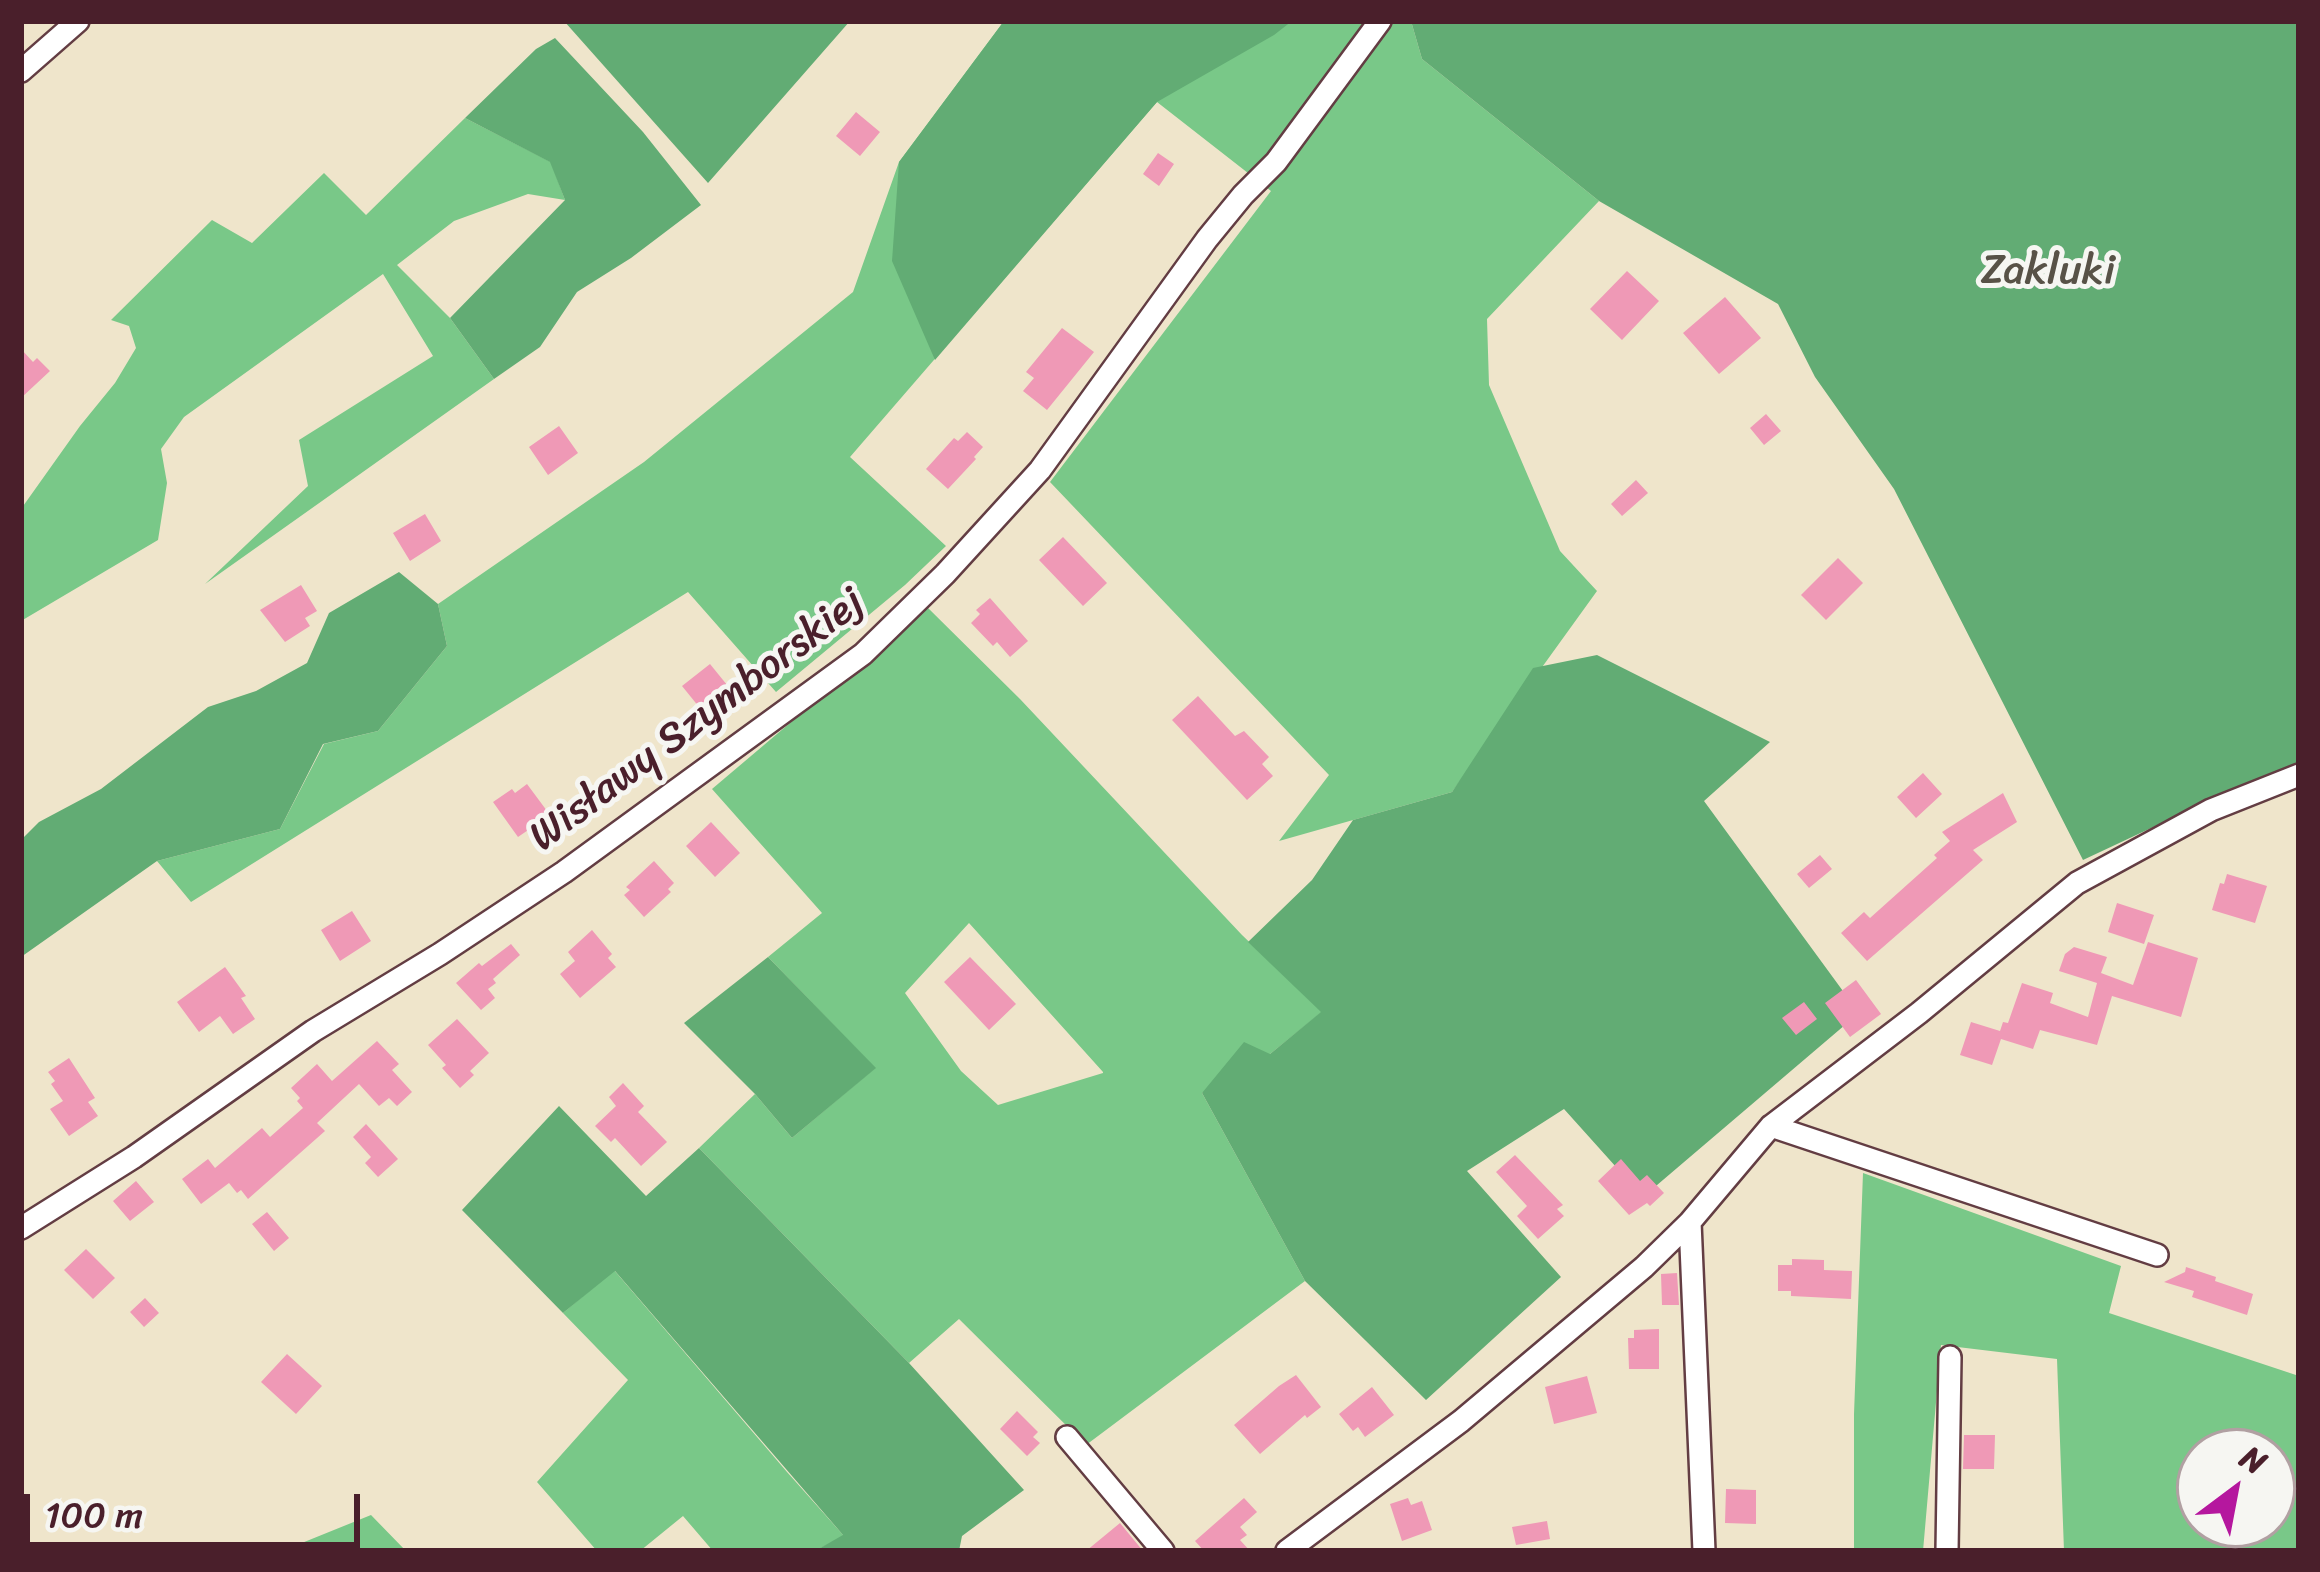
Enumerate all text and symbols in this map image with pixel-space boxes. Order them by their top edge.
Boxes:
park label: Zakluki [1981,247,2115,297]
street label: Wisławy Szymborskiej [520,579,876,863]
north arrow [2176,1428,2296,1548]
text: N [2228,1429,2279,1491]
scale bar [30,1470,366,1544]
text: 100 m [45,1483,143,1547]

